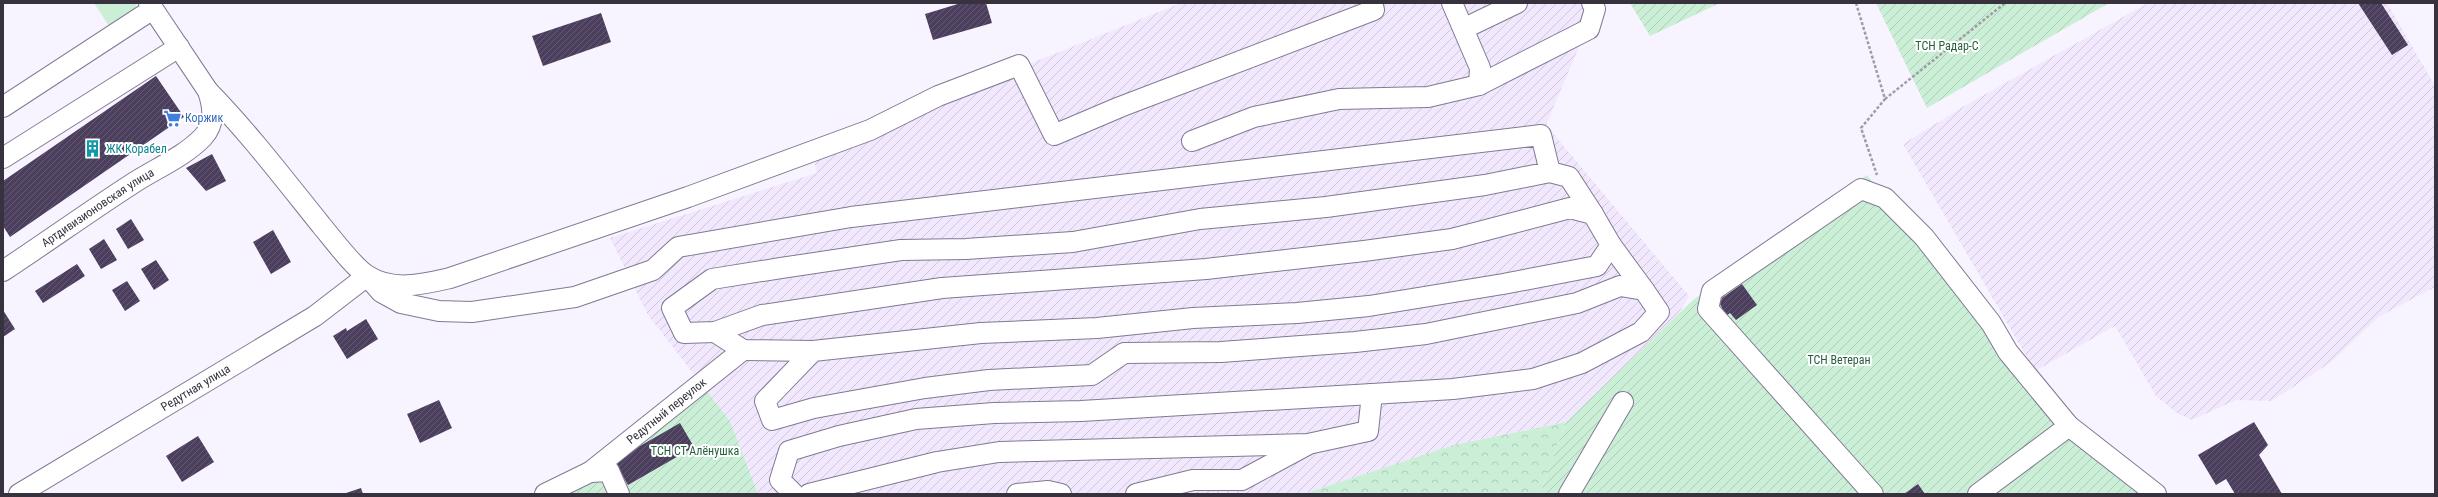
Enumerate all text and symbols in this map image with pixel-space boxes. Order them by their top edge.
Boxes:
park label: ТСН Радар-С [1915,39,1979,53]
supermarket icon: Коржик [162,108,182,128]
place label: Коржик [185,111,223,125]
building icon: ЖК Корабел [83,139,103,159]
place label: ЖК Корабел [106,142,167,156]
street label: Артдивизионовская улица [39,165,157,250]
park label: ТСН Ветеран [1807,353,1871,367]
street label: Редутная улица [158,362,233,414]
street label: Редутный переулок [624,375,709,447]
park label: ТСН СТ Алёнушка [651,444,739,458]

